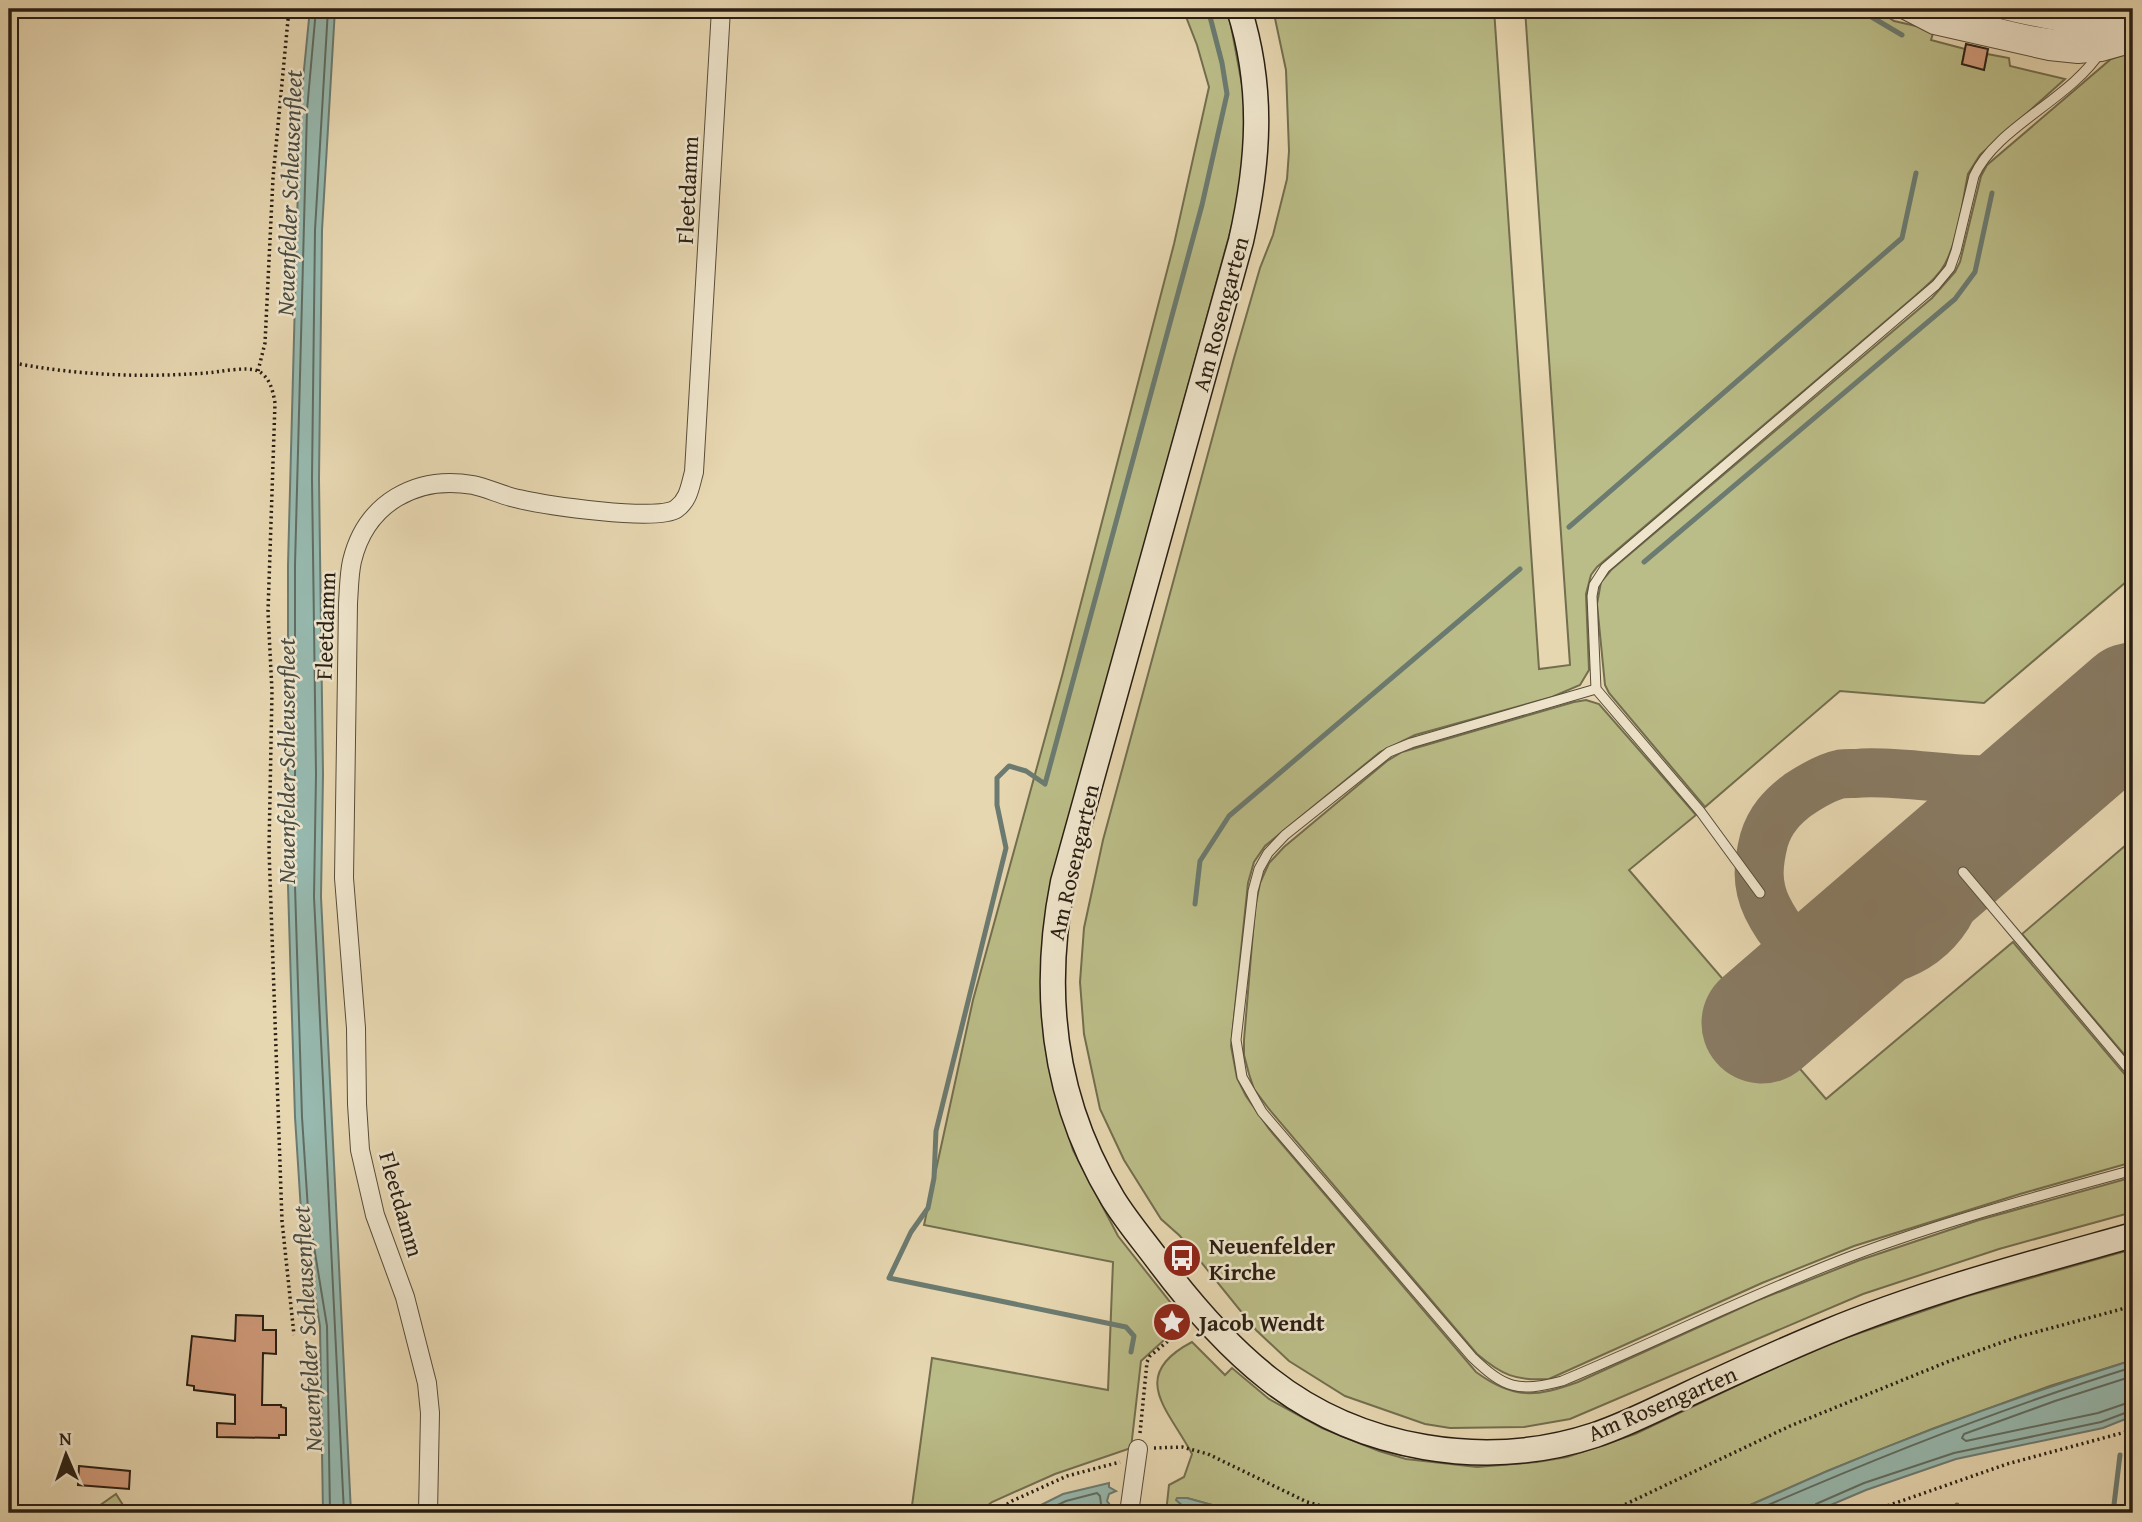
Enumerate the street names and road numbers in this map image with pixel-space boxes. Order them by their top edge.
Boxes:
street label: Fleetdamm [668,135,706,245]
street label: Am Rosengarten [1183,233,1257,395]
street label: Fleetdamm [307,571,343,681]
street label: Am Rosengarten [1039,781,1107,943]
street label: Fleetdamm [371,1147,433,1261]
street label: Am Rosengarten [1582,1357,1742,1449]

